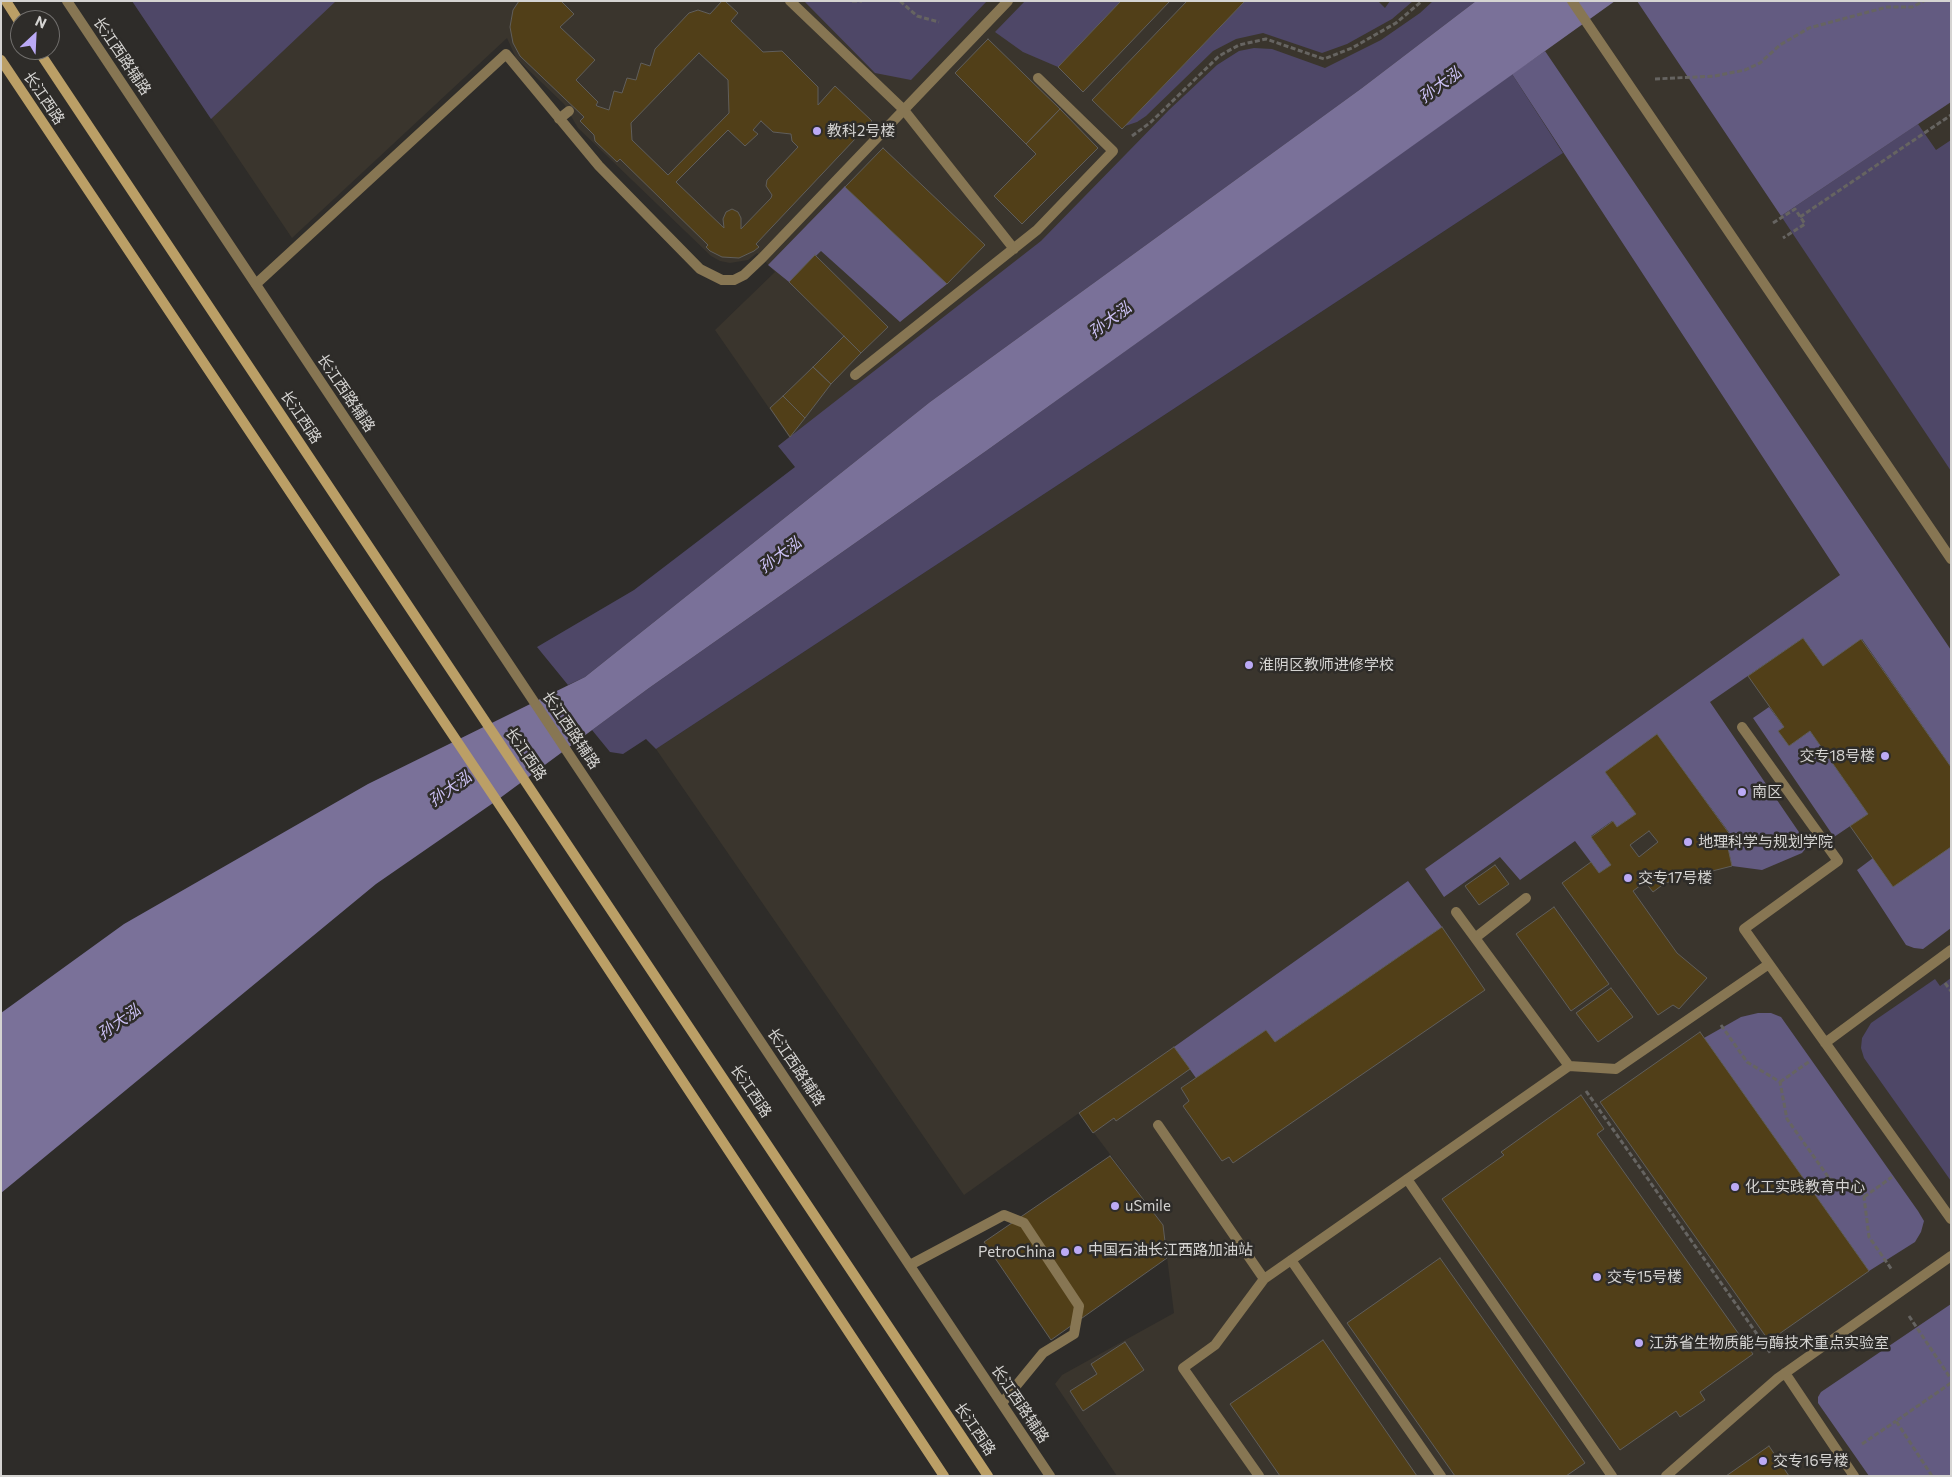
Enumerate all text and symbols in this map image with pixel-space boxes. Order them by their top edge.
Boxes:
north arrow [10,10,60,60]
text: N [33,12,49,32]
street label: 长江西路辅路 [89,14,155,98]
water label: 孙大泓 [1415,63,1465,107]
street label: 长江西路 [20,68,68,128]
place label: 教科2号楼 [827,122,895,140]
marker: 教科2号楼 [811,125,823,137]
water label: 孙大泓 [1085,298,1135,342]
street label: 长江西路辅路 [313,351,379,435]
street label: 长江西路 [277,387,325,447]
water label: 孙大泓 [755,533,805,577]
place label: 淮阴区教师进修学校 [1259,656,1394,674]
marker: 淮阴区教师进修学校 [1243,659,1255,671]
street label: 长江西路辅路 [538,688,604,772]
street label: 长江西路 [502,724,550,784]
place label: 交专18号楼 [1799,747,1875,765]
marker: 交专18号楼 [1879,750,1891,762]
water label: 孙大泓 [425,767,475,811]
place label: 南区 [1752,783,1782,801]
marker: 南区 [1736,786,1748,798]
place label: 地理科学与规划学院 [1698,833,1833,851]
marker: 地理科学与规划学院 [1682,836,1694,848]
place label: 交专17号楼 [1638,869,1712,887]
marker: 交专17号楼 [1622,872,1634,884]
water label: 孙大泓 [94,1000,144,1044]
street label: 长江西路辅路 [763,1025,829,1109]
street label: 长江西路 [727,1061,775,1121]
place label: 化工实践教育中心 [1745,1178,1865,1196]
marker: 化工实践教育中心 [1729,1181,1741,1193]
place label: uSmile [1125,1197,1171,1215]
marker: uSmile [1109,1200,1121,1212]
place label: 中国石油长江西路加油站 [1088,1241,1253,1259]
place label: PetroChina [978,1243,1055,1261]
marker: 中国石油长江西路加油站 [1072,1244,1084,1256]
marker: PetroChina [1059,1246,1071,1258]
place label: 交专15号楼 [1607,1268,1682,1286]
marker: 交专15号楼 [1591,1271,1603,1283]
place label: 江苏省生物质能与酶技术重点实验室 [1649,1334,1889,1352]
marker: 江苏省生物质能与酶技术重点实验室 [1633,1337,1645,1349]
street label: 长江西路辅路 [987,1362,1053,1446]
street label: 长江西路 [951,1399,999,1459]
place label: 交专16号楼 [1773,1452,1849,1470]
marker: 交专16号楼 [1757,1455,1769,1467]

